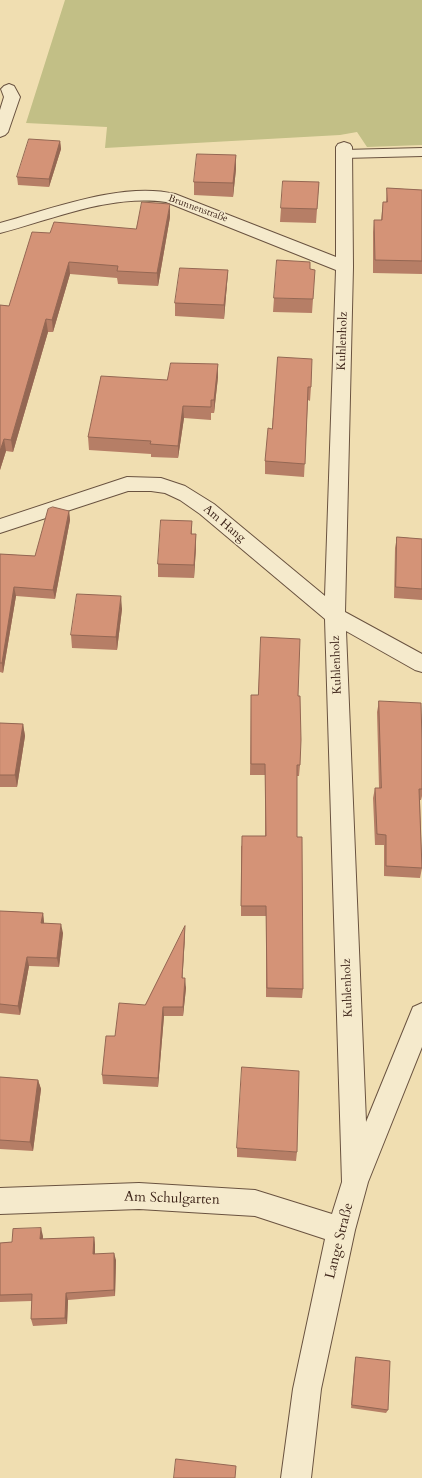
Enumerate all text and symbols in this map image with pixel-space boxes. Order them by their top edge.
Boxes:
street label: Brunnenstraße [167,193,229,225]
street label: Kuhlenholz [335,311,351,371]
street label: Am Hang [200,502,248,546]
street label: Kuhlenholz [329,635,345,695]
street label: Kuhlenholz [340,958,356,1018]
street label: Am Schulgarten [124,1189,220,1209]
street label: Lange Straße [322,1201,358,1281]

